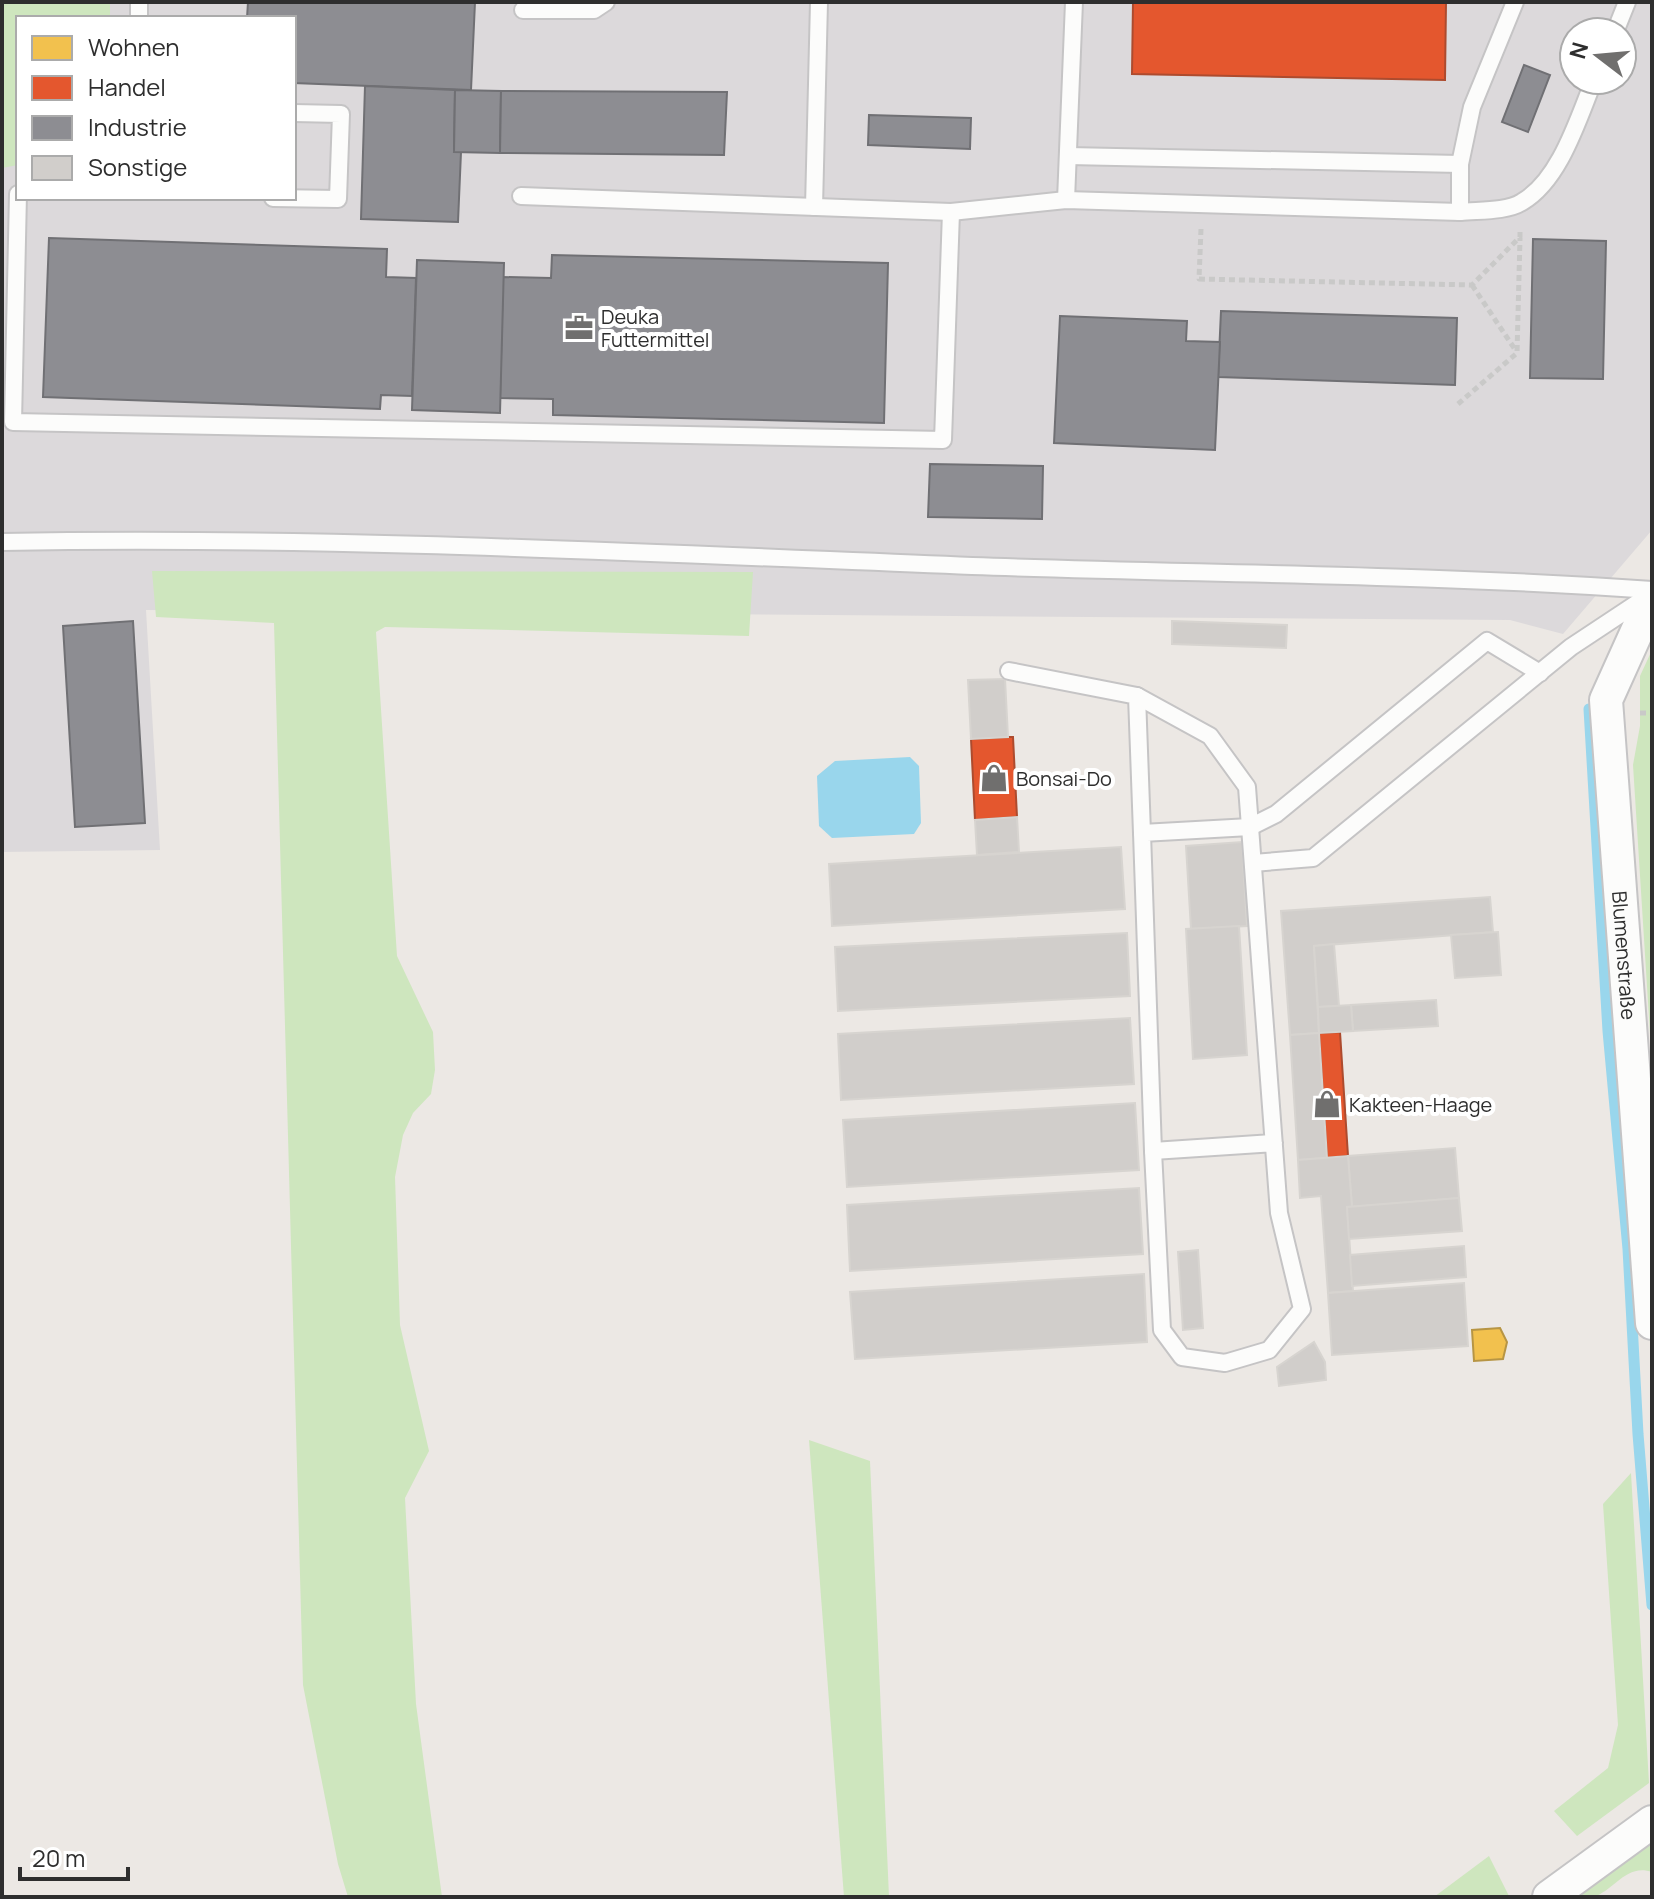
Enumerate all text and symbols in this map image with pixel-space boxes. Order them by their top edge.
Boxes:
legend [16,16,296,200]
north arrow [1558,16,1638,96]
text: Wohnen [88,30,180,63]
text: N [1562,39,1595,62]
text: Handel [88,70,166,103]
text: Industrie [88,110,187,143]
text: Sonstige [88,150,187,183]
place label: Deuka Futtermittel [601,303,710,353]
office icon: Deuka Futtermittel [564,313,594,343]
shop icon: Bonsai-Do [979,763,1009,793]
place label: Bonsai-Do [1016,765,1112,792]
street label: Blumenstraße [1607,890,1643,1021]
shop icon: Kakteen-Haage [1312,1089,1342,1119]
place label: Kakteen-Haage [1349,1091,1492,1118]
scale bar [20,1831,128,1881]
text: 20 m [32,1841,85,1874]

